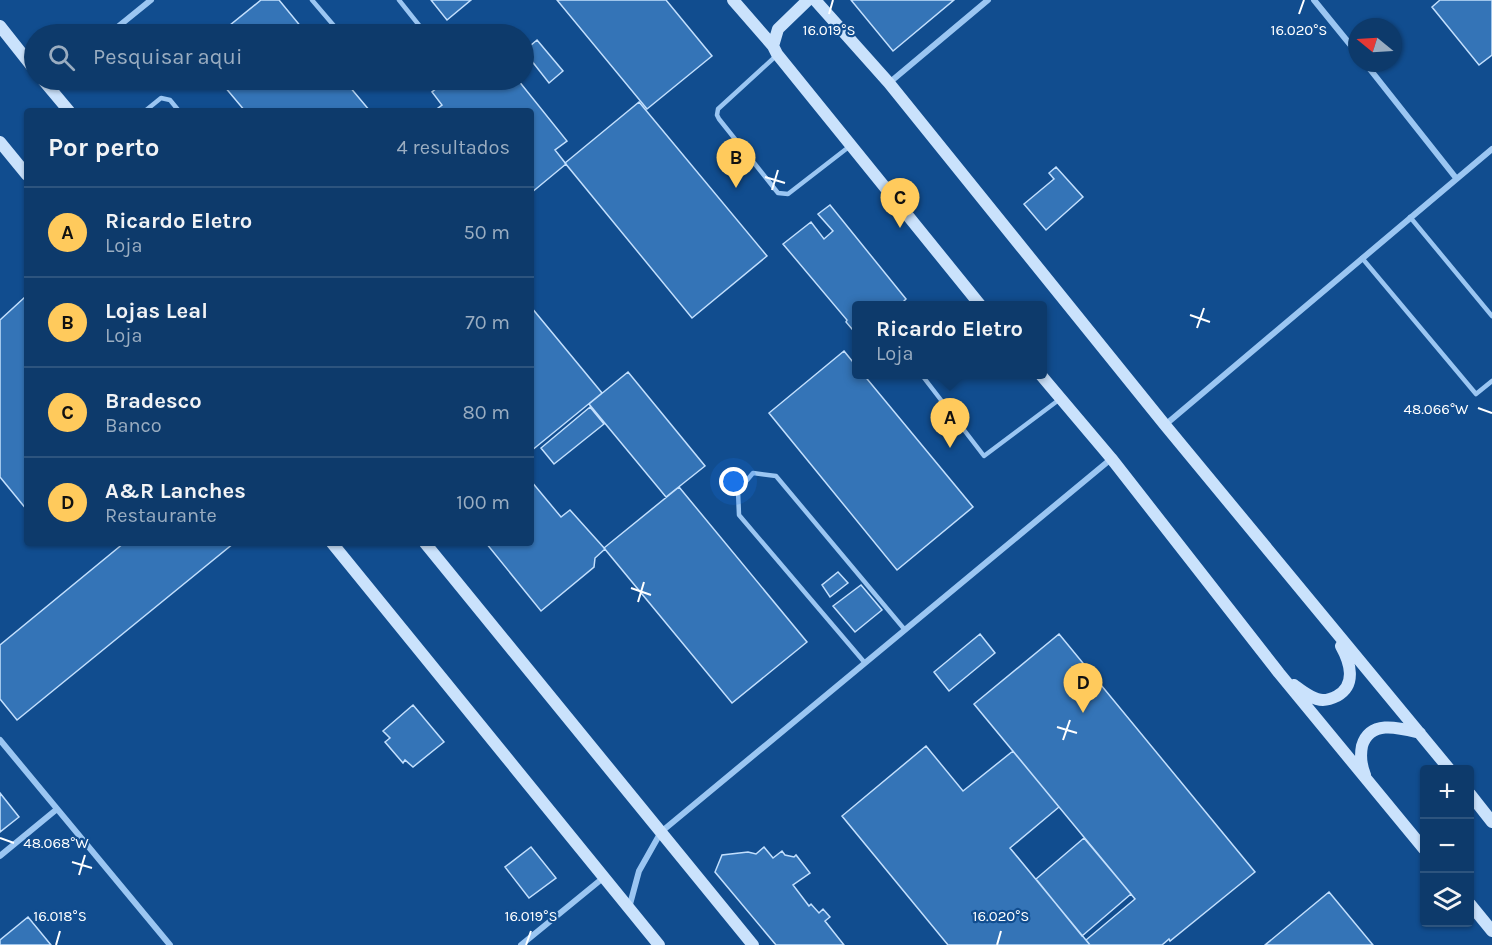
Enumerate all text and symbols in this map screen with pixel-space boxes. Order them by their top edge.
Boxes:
north arrow [1348,18,1402,72]
text: 16.019°S [803,21,855,39]
text: 16.020°S [1271,21,1327,39]
search box [24,24,534,90]
icon: search [45,41,78,74]
text: Pesquisar aqui [93,44,242,70]
text: Por perto [48,132,159,163]
text: 4 resultados [397,136,510,159]
pin: B [716,138,756,188]
pin: C [880,178,920,228]
text: Ricardo Eletro [105,208,252,234]
text: A [61,221,74,244]
text: 50 m [463,221,510,244]
text: Loja [105,234,143,257]
text: Lojas Leal [105,298,208,324]
popup [852,301,1047,379]
text: B [61,311,74,334]
text: 70 m [465,311,510,334]
text: Ricardo Eletro [876,316,1023,342]
text: Loja [105,324,143,347]
text: Loja [876,342,914,365]
text: Bradesco [105,388,202,414]
pin: A [930,398,970,448]
text: 48.066°W [1404,400,1469,418]
text: C [61,401,74,424]
text: 80 m [462,401,510,424]
text: Banco [105,414,162,437]
your location [719,467,748,496]
text: A&R Lanches [105,478,246,504]
text: D [61,491,74,514]
text: 100 m [456,491,510,514]
text: Restaurante [105,504,217,527]
pin: D [1064,664,1102,713]
map controls [1420,765,1474,927]
button: + [1420,765,1474,819]
button: − [1420,819,1474,873]
text: 48.068°W [23,834,89,852]
button: layers [1420,873,1474,927]
text: 16.018°S [33,907,87,925]
text: 16.019°S [505,907,557,925]
text: 16.020°S [973,907,1029,925]

